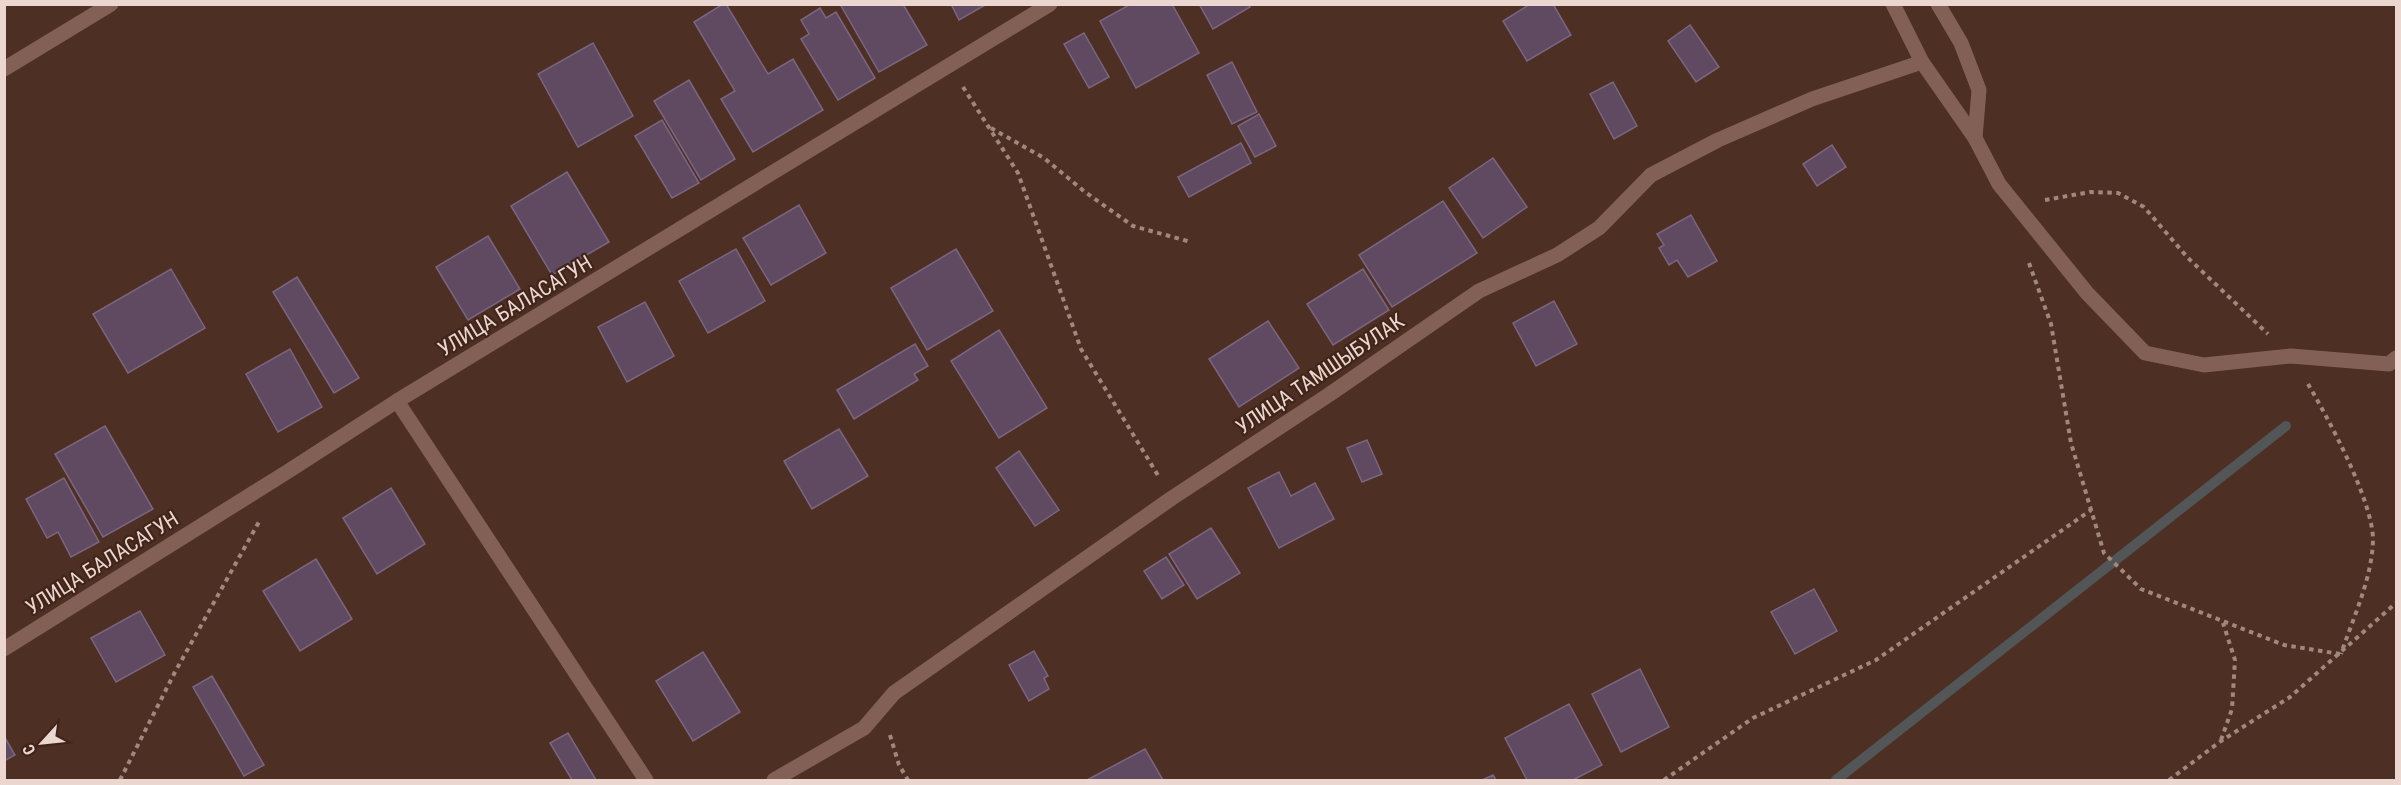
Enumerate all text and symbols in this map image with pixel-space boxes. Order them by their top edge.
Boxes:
street label: УЛИЦА БАЛАСАГУН [434,251,596,361]
street label: УЛИЦА ТАМШЫБУЛАК [1231,309,1409,439]
street label: УЛИЦА БАЛАСАГУН [21,506,183,620]
north arrow [12,713,72,773]
text: С [19,741,40,758]

